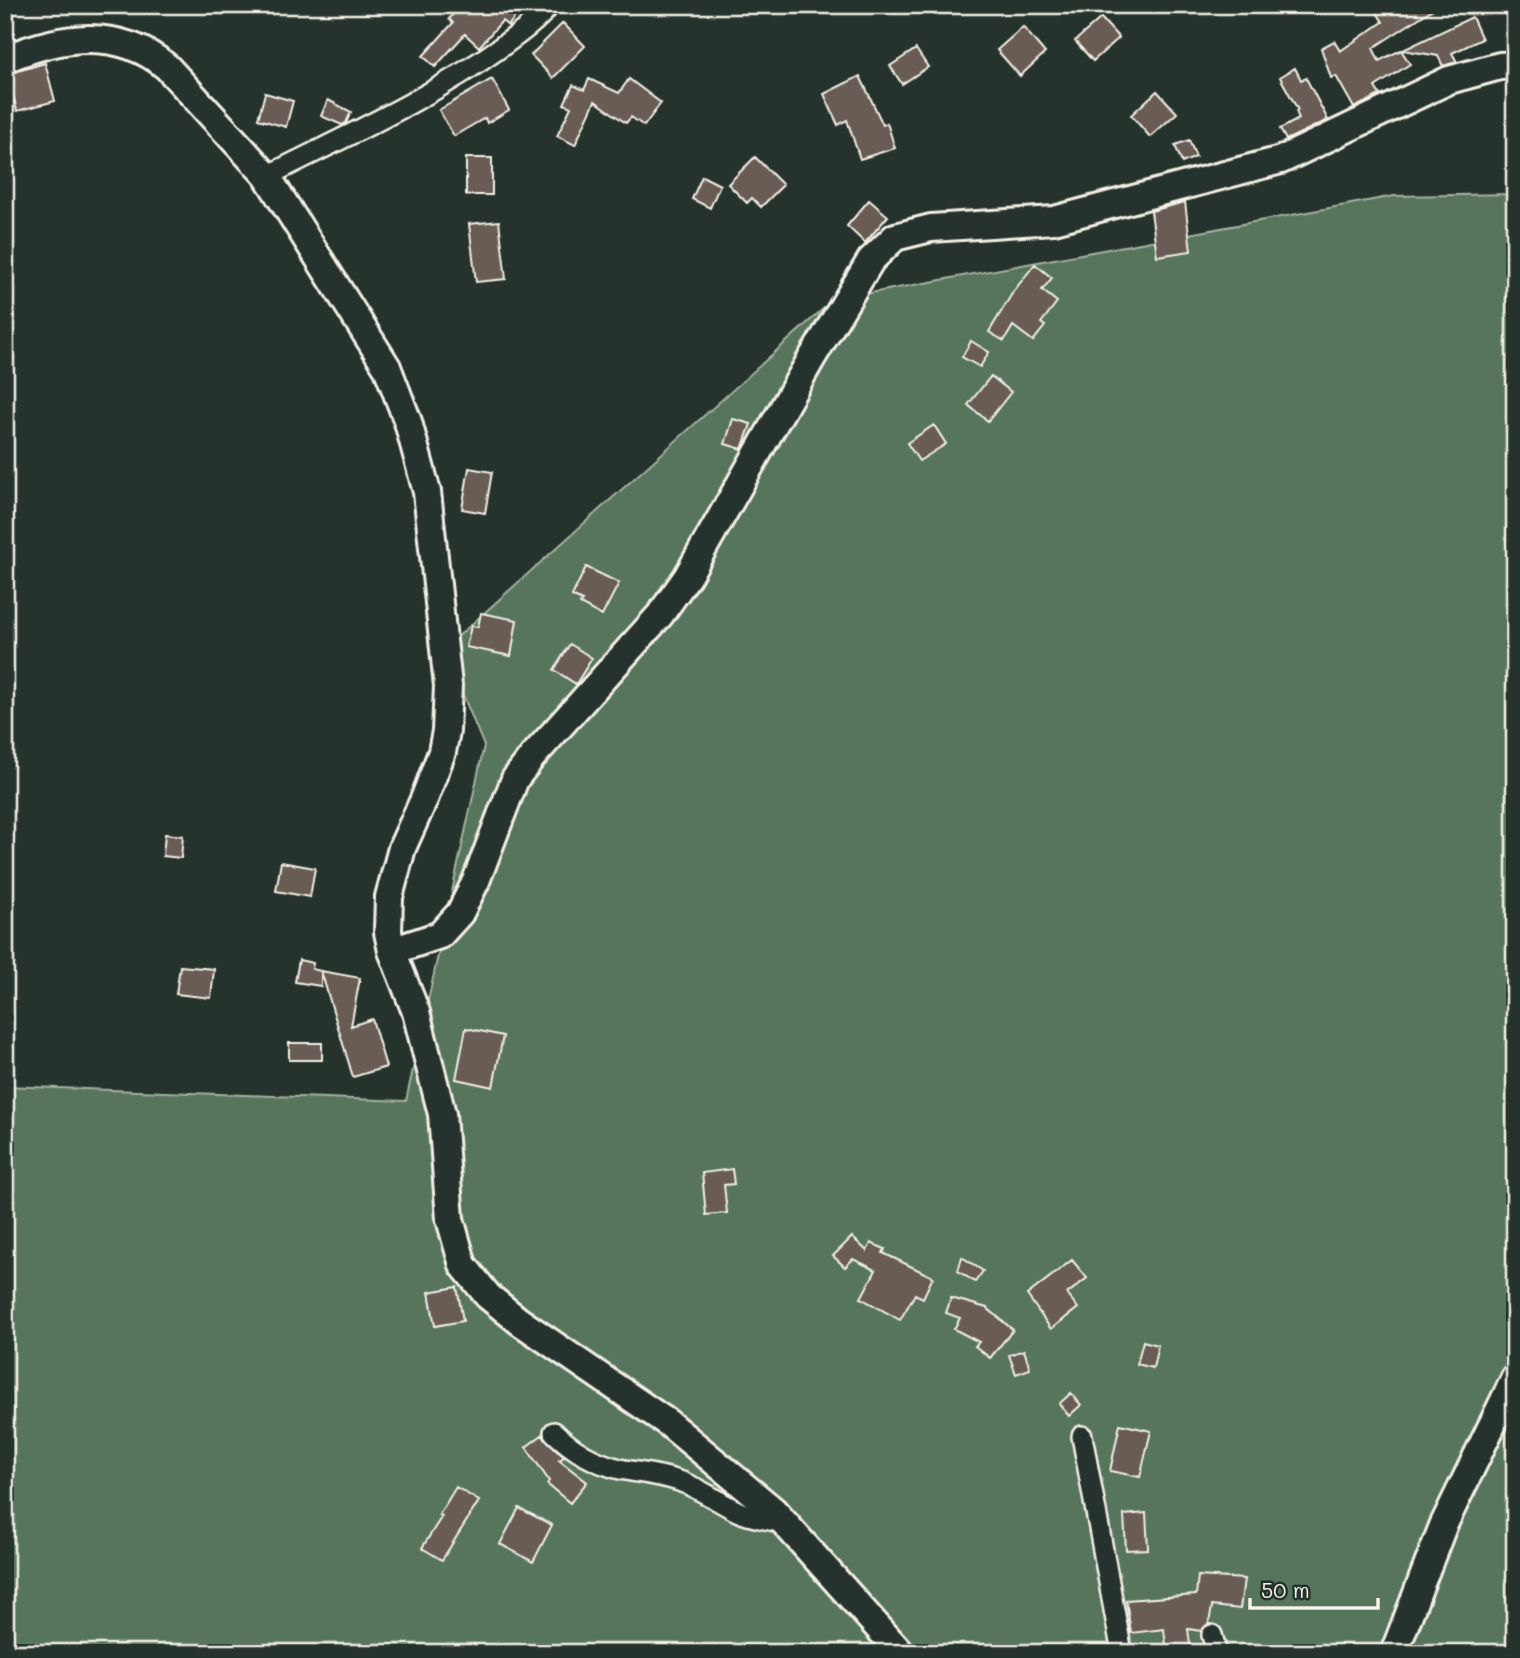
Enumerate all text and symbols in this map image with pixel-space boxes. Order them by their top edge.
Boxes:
scale bar [1250,1567,1378,1611]
text: 50 m [1261,1576,1310,1603]

